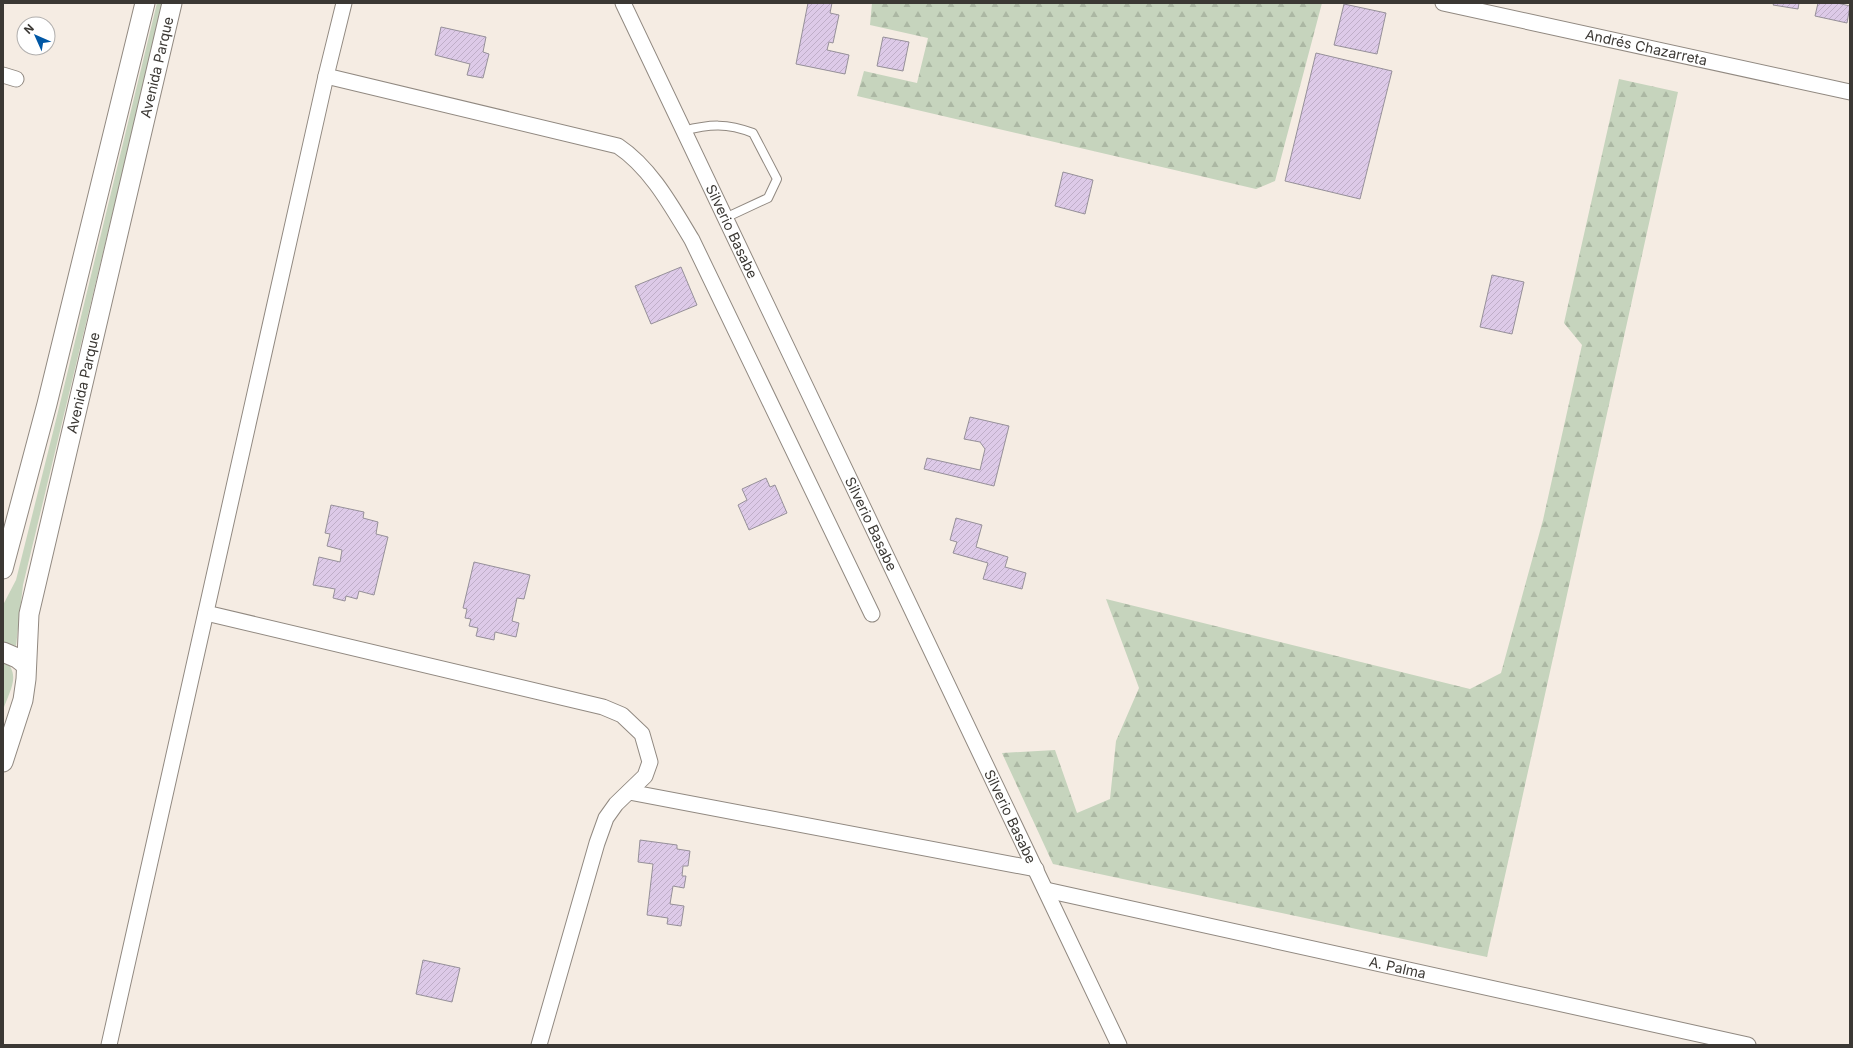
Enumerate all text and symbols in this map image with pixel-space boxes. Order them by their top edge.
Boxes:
street label: Avenida Parque [136,15,177,119]
north arrow [16,16,56,56]
text: N [21,21,37,37]
street label: Andrés Chazarreta [1584,25,1709,69]
street label: Silverio Basabe [703,182,762,281]
street label: Avenida Parque [63,330,103,435]
street label: Silverio Basabe [842,474,901,573]
street label: Silverio Basabe [981,767,1040,866]
street label: A. Palma [1367,953,1428,982]

